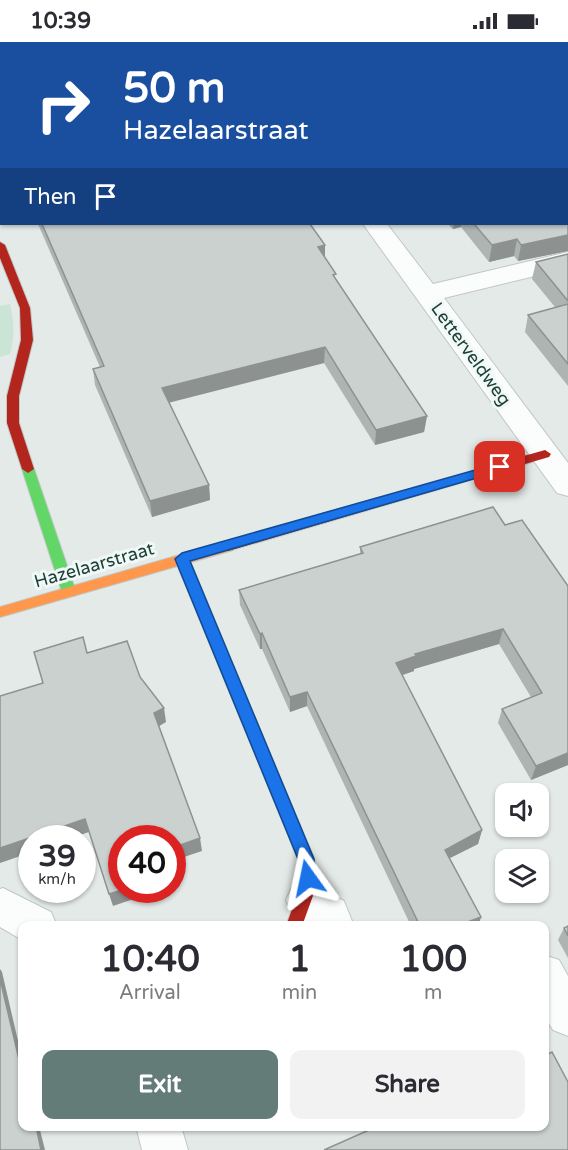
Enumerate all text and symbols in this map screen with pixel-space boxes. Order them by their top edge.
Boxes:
text: 10:39 [30,8,91,34]
text: 50 m [123,63,225,114]
icon: right [24,66,102,144]
text: Hazelaarstraat [123,114,309,147]
icon: arrive [89,180,122,213]
text: Then [24,184,77,210]
street label: Letterveldweg [426,298,516,410]
pin [474,441,525,492]
icon: arrive [483,450,516,483]
street label: Hazelaarstraat [32,537,157,593]
map controls [495,783,549,903]
button: sound [495,783,549,837]
speed limit sign: 40 [108,825,186,903]
text: 39 [38,838,76,875]
position arrow [276,846,340,910]
button: layers [495,849,549,903]
text: km/h [38,870,76,888]
text: 10:40 [100,938,200,981]
text: 1 [288,938,311,981]
text: 100 [399,938,467,981]
text: Arrival [119,981,181,1005]
text: min [282,981,317,1005]
text: m [424,981,442,1005]
button: Exit [42,1050,278,1119]
button: Share [290,1050,525,1119]

